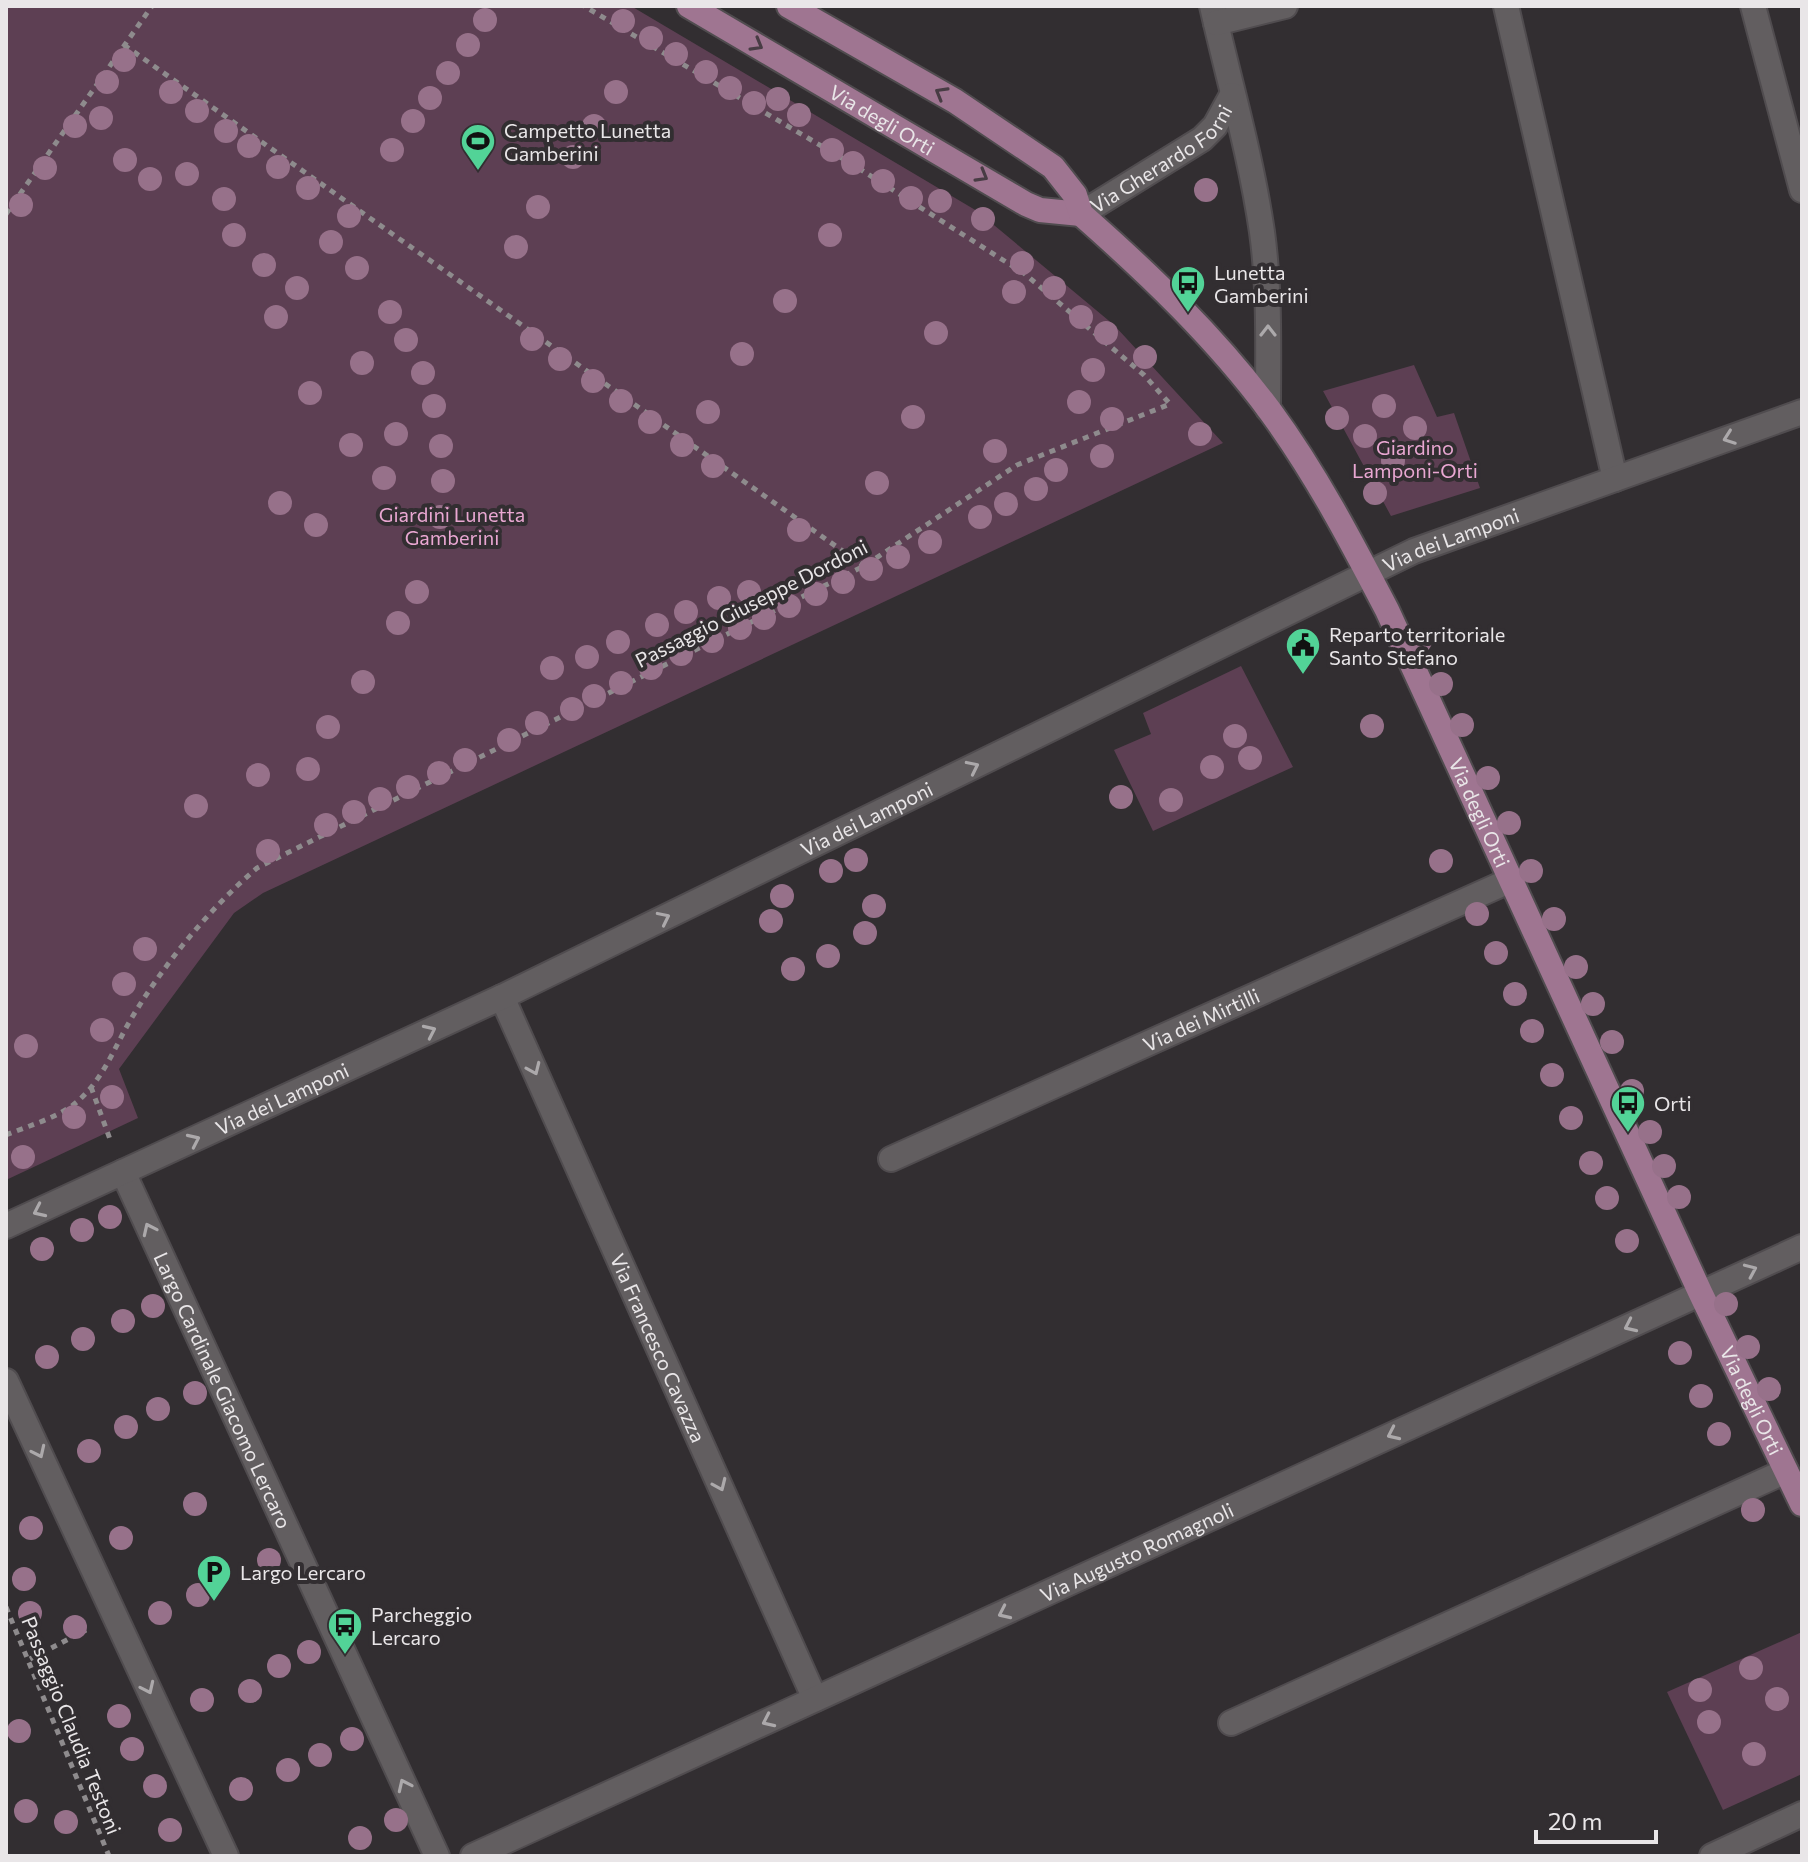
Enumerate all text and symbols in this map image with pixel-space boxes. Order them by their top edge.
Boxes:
one-way arrow [748,35,763,51]
street label: Via degli Orti [825,79,939,160]
one-way arrow [936,87,950,103]
street label: Via Gherardo Forni [1085,100,1236,218]
place label: Campetto Lunetta Gamberini [504,118,671,165]
sports icon: Campetto Lunetta Gamberini [459,122,497,172]
one-way arrow [973,166,987,181]
place label: Lunetta Gamberini [1214,260,1309,307]
bus stop icon: Lunetta Gamberini [1169,264,1207,314]
one-way arrow [1260,324,1277,337]
one-way arrow [1722,428,1736,445]
park label: Giardino Lamponi-Orti [1352,435,1478,482]
park label: Giardini Lunetta Gamberini [379,502,525,549]
street label: Via dei Lamponi [1379,502,1522,577]
street label: Passaggio Giuseppe Dordoni [631,534,871,672]
place label: Reparto territoriale Santo Stefano [1329,622,1505,669]
public building icon: Reparto territoriale Santo Stefano [1284,626,1322,676]
street label: Via degli Orti [1444,754,1515,871]
one-way arrow [965,762,980,777]
street label: Via dei Lamponi [796,776,936,861]
one-way arrow [656,912,671,928]
street label: Via dei Mirtilli [1139,983,1263,1056]
one-way arrow [422,1025,436,1041]
street label: Via dei Lamponi [212,1057,352,1140]
one-way arrow [524,1060,540,1075]
bus stop icon: Orti [1609,1084,1647,1134]
place label: Orti [1654,1091,1692,1115]
one-way arrow [185,1134,200,1150]
one-way arrow [33,1201,47,1217]
one-way arrow [143,1223,159,1237]
street label: Largo Cardinale Giacomo Lercaro [149,1248,297,1532]
street label: Via Francesco Cavazza [606,1250,711,1446]
one-way arrow [1743,1263,1757,1279]
one-way arrow [1623,1316,1638,1332]
street label: Via degli Orti [1716,1342,1788,1459]
one-way arrow [1387,1425,1401,1441]
one-way arrow [29,1443,45,1458]
one-way arrow [710,1477,726,1491]
street label: Via Augusto Romagnoli [1036,1497,1237,1607]
parking icon: Largo Lercaro [195,1553,233,1603]
place label: Largo Lercaro [240,1560,366,1584]
place label: Parcheggio Lercaro [371,1602,472,1649]
one-way arrow [998,1603,1012,1619]
bus stop icon: Parcheggio Lercaro [326,1606,364,1656]
street label: Passaggio Claudia Testoni [17,1612,127,1838]
one-way arrow [138,1680,154,1694]
one-way arrow [761,1711,776,1727]
one-way arrow [398,1779,414,1793]
scale bar [1536,1794,1656,1844]
text: 20 m [1548,1806,1602,1835]

